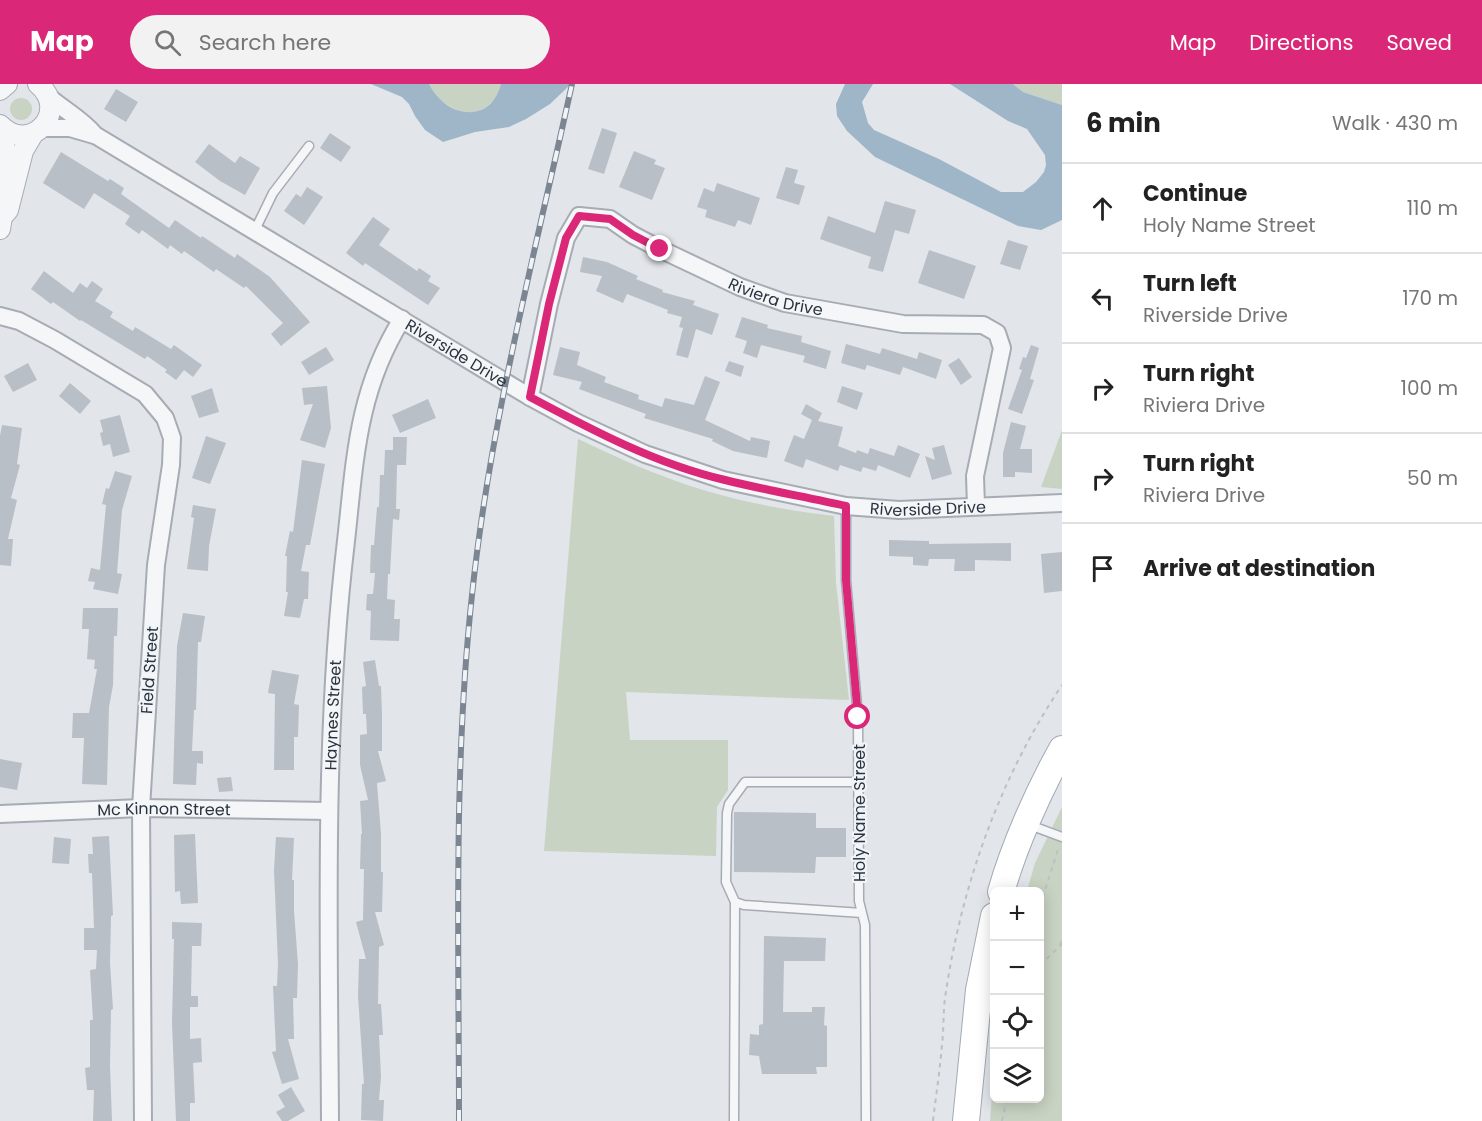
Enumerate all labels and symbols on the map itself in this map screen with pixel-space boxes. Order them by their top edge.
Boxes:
route end [646,235,672,261]
street label: Riviera Drive [724,272,825,322]
street label: Riverside Drive [401,313,512,393]
street label: Riverside Drive [869,495,986,522]
street label: Field Street [135,625,164,715]
street label: Haynes Street [319,659,347,771]
route start [844,703,870,729]
street label: Holy Name Street [848,744,871,882]
street label: Mc Kinnon Street [97,797,231,822]

